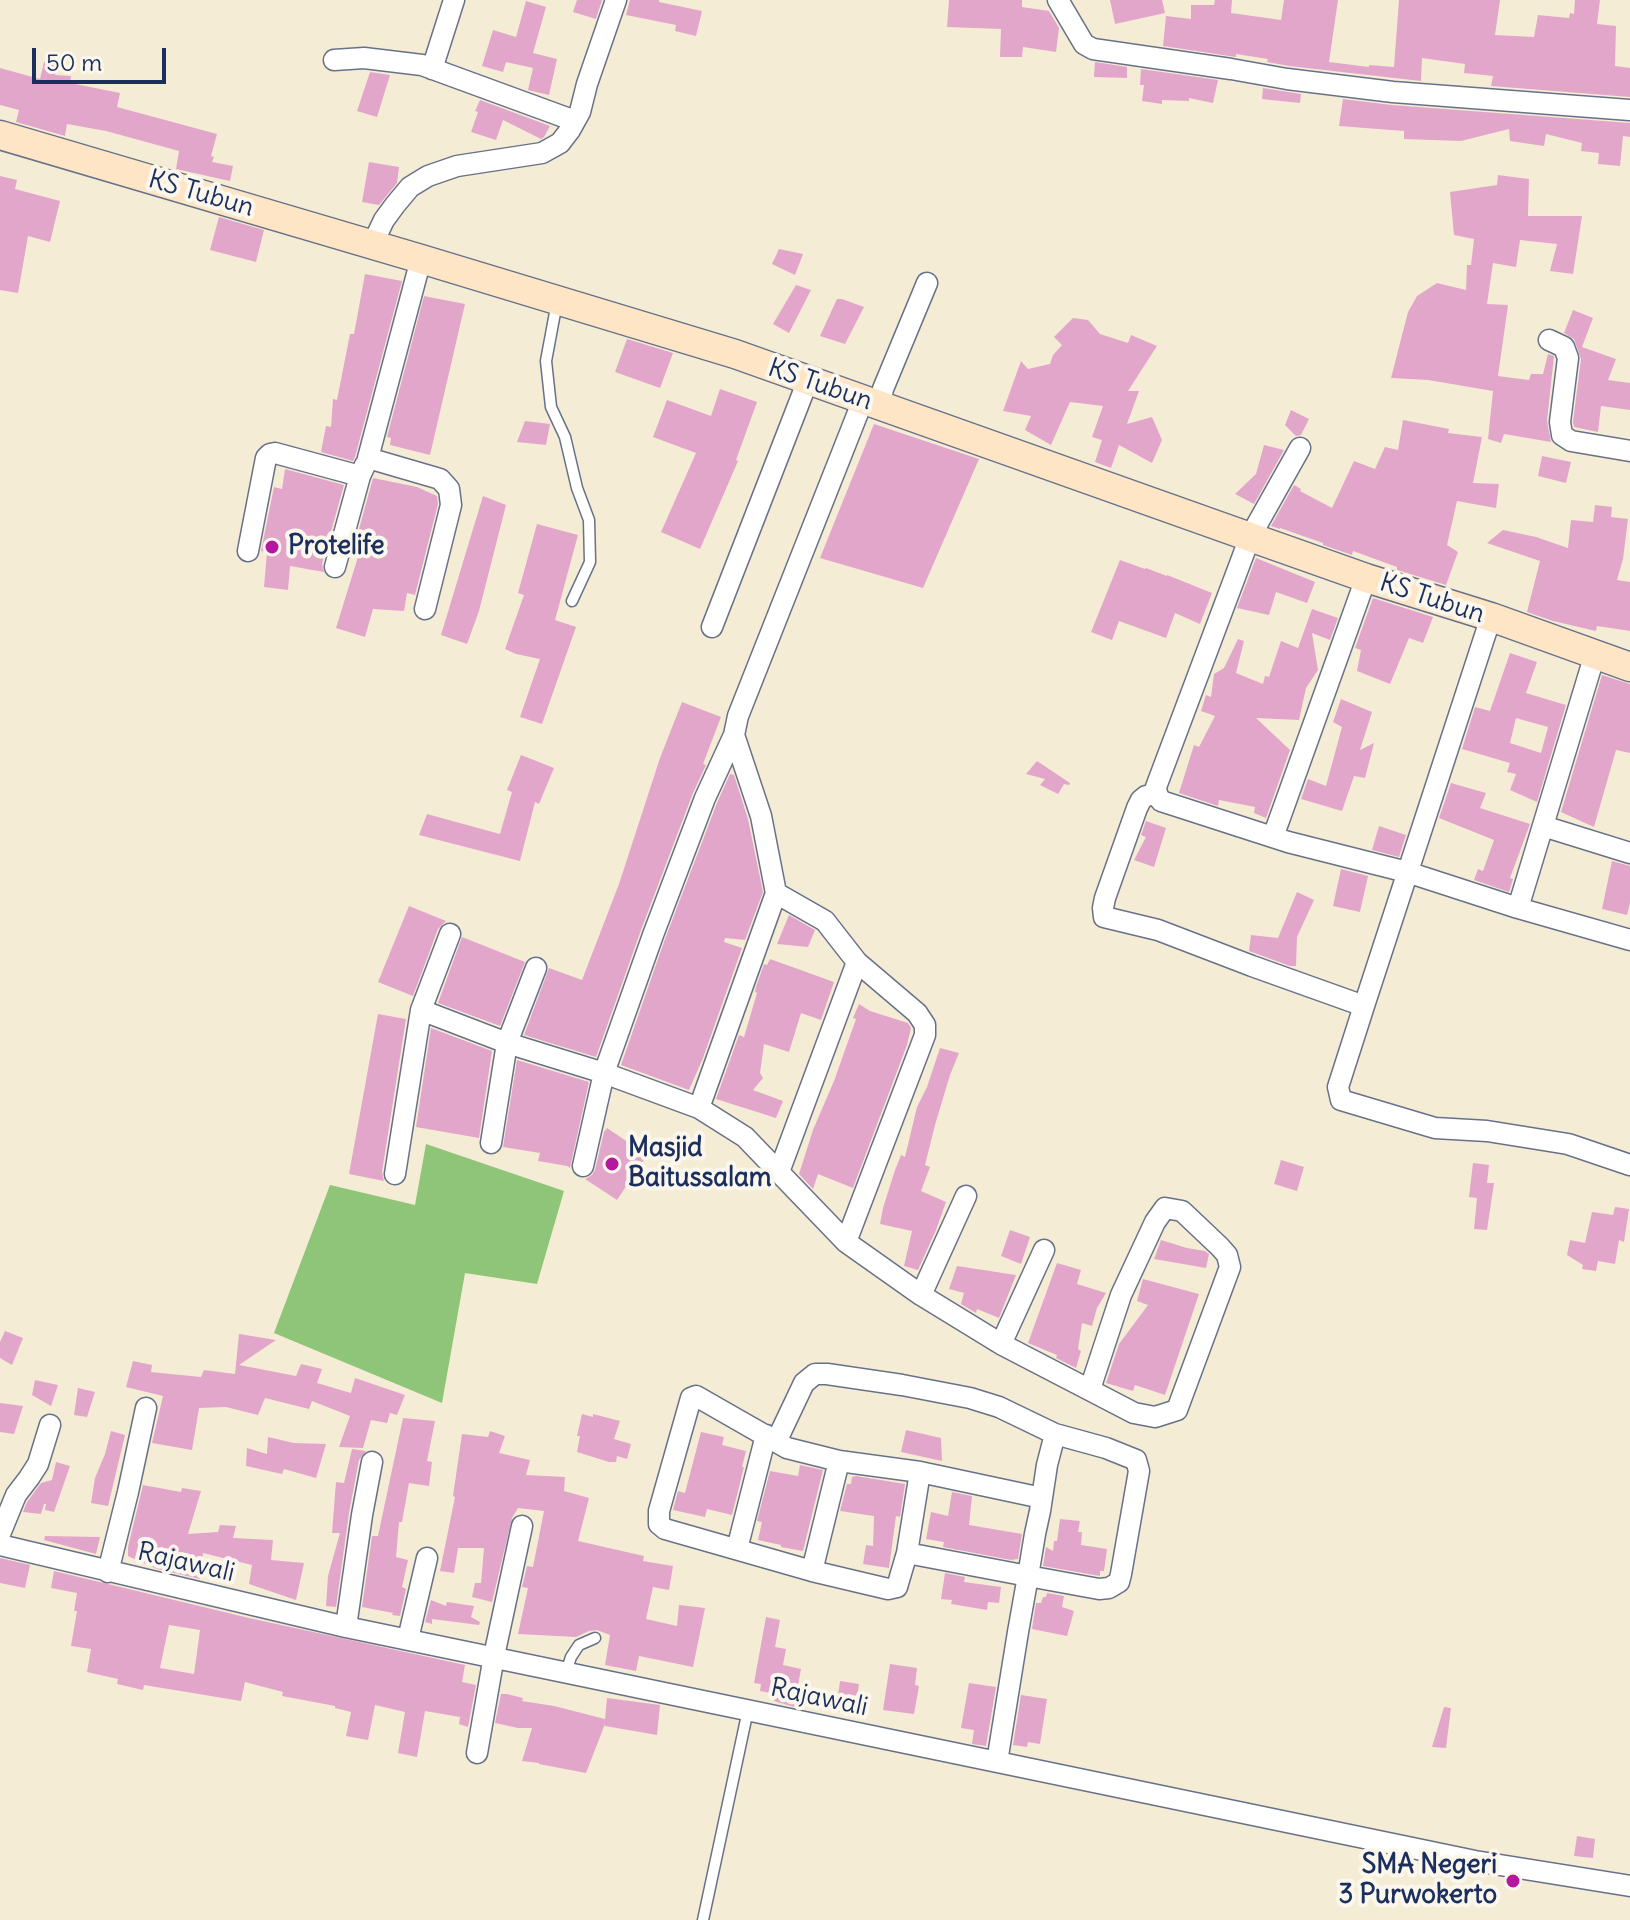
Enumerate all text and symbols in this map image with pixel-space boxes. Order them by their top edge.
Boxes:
scale bar [36,32,170,82]
text: 50 m [46,47,102,77]
street label: KS Tubun [145,164,257,224]
street label: KS Tubun [764,353,876,417]
place label: Protelife [288,531,384,563]
marker: Protelife [263,538,281,556]
street label: KS Tubun [1376,567,1488,631]
place label: Masjid Baitussalam [628,1133,772,1194]
marker: Masjid Baitussalam [603,1155,621,1173]
street label: Rajawali [134,1537,238,1589]
street label: Rajawali [767,1672,871,1724]
place label: SMA Negeri 3 Purwokerto [1339,1850,1497,1912]
marker: SMA Negeri 3 Purwokerto [1504,1872,1522,1890]

